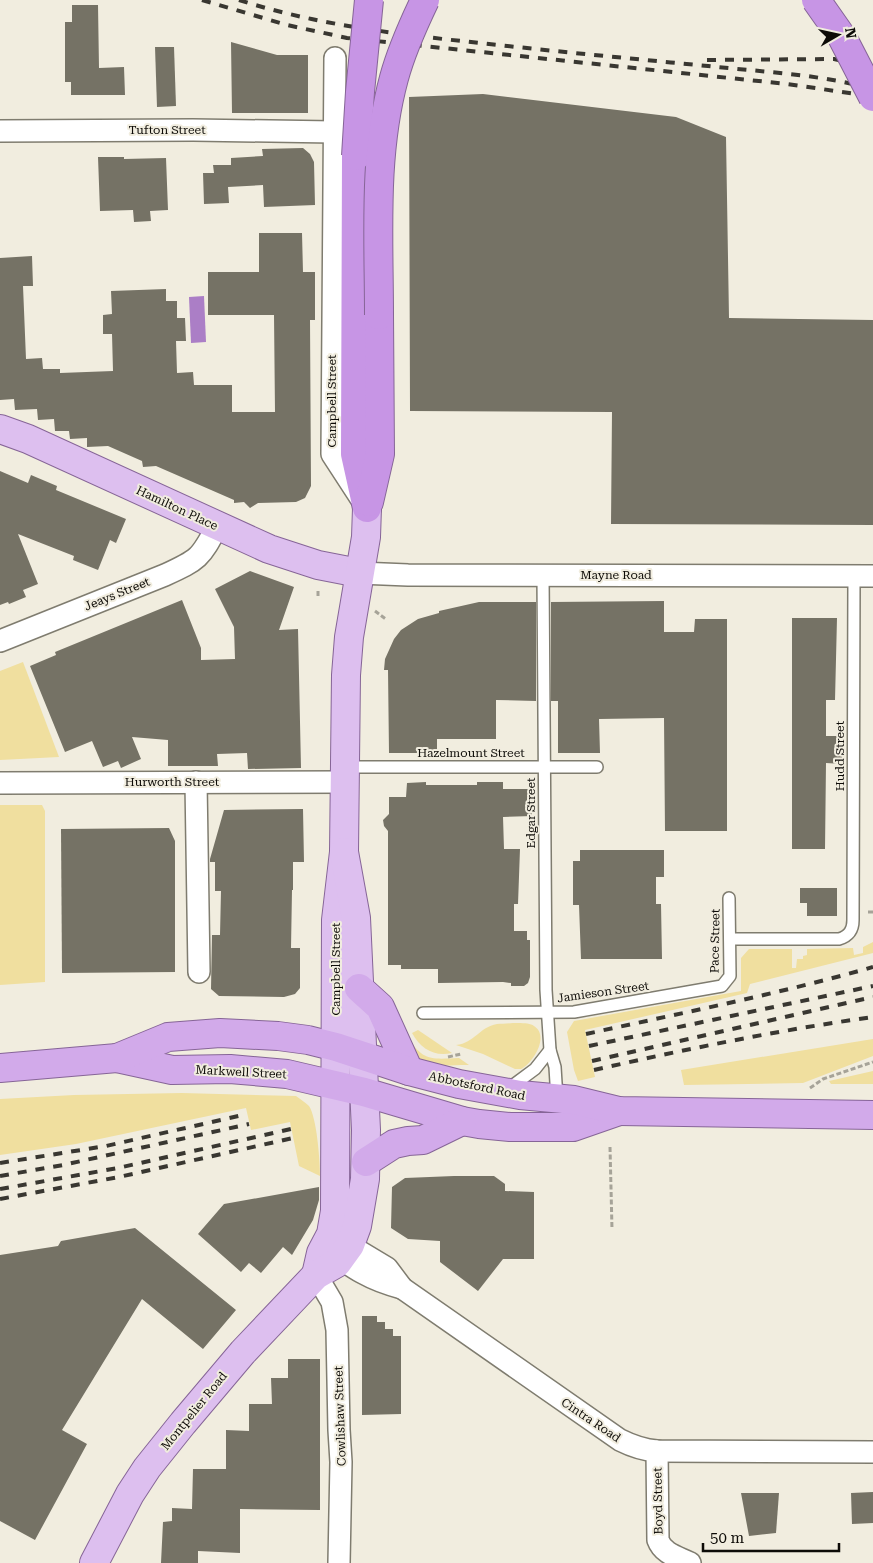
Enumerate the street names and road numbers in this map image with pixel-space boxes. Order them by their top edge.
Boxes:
street label: Tufton Street [128,123,206,137]
street label: Campbell Street [325,354,339,447]
street label: Hamilton Place [134,483,220,533]
street label: Mayne Road [580,568,652,582]
street label: Jeays Street [82,574,152,614]
street label: Hudd Street [833,720,847,791]
street label: Hazelmount Street [417,746,525,760]
street label: Hurworth Street [125,775,220,789]
street label: Edgar Street [524,777,538,848]
street label: Pace Street [707,908,723,973]
street label: Campbell Street [329,922,343,1015]
street label: Jamieson Street [556,979,650,1005]
street label: Markwell Street [195,1063,287,1081]
street label: Abbotsford Road [427,1069,527,1103]
street label: Cowlishaw Street [331,1365,349,1466]
street label: Montpelier Road [158,1369,230,1453]
street label: Cintra Road [559,1395,624,1445]
street label: Boyd Street [650,1467,666,1535]

